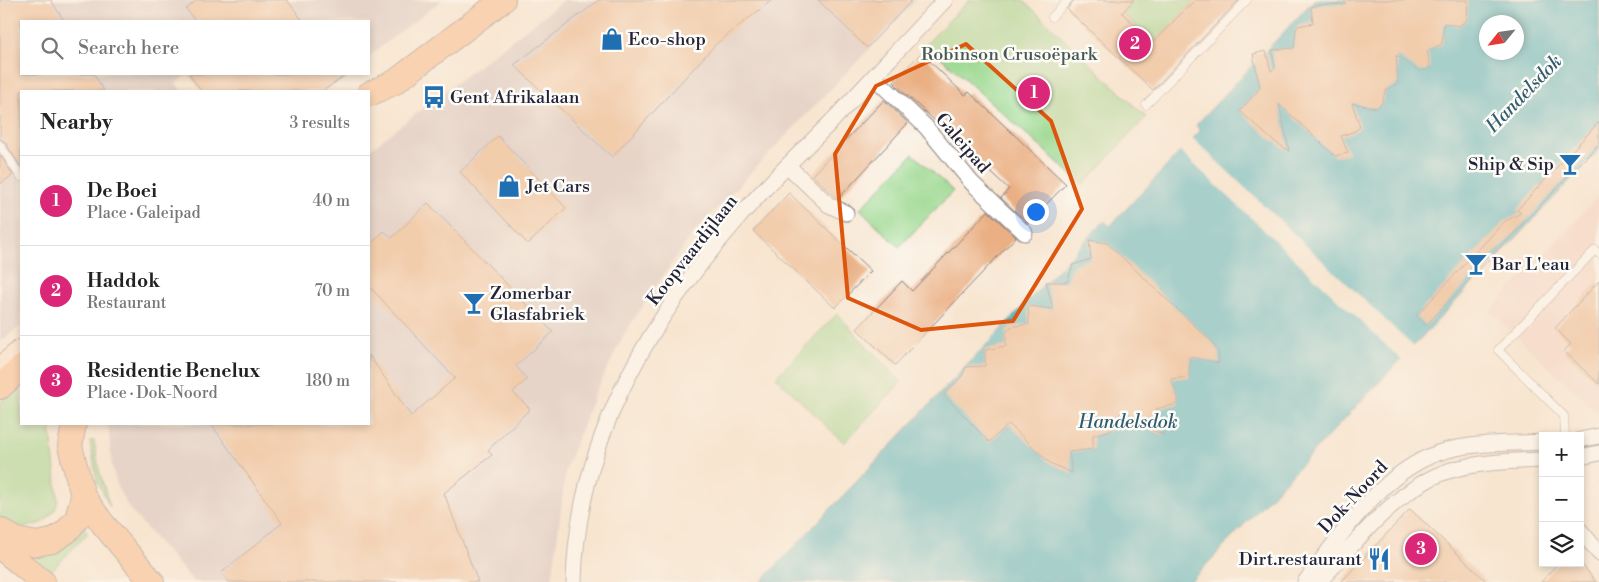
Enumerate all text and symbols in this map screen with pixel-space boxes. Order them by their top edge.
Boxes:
north arrow [1479,15,1524,60]
search box [20,20,370,75]
pin: 2 [1119,25,1151,63]
shop icon: Eco-shop [599,26,625,52]
place label: Eco-shop [628,28,706,51]
icon: search [38,34,66,62]
text: Search here [78,36,179,60]
park label: Robinson Crusoëpark [921,43,1099,66]
water label: Handelsdok [1480,50,1567,139]
pin: 1 [1018,74,1050,112]
bus stop icon: Gent Afrikalaan [421,84,447,110]
place label: Gent Afrikalaan [450,86,580,109]
street label: Galeipad [930,108,996,179]
text: Nearby [40,110,113,136]
text: 3 results [289,113,350,133]
bar icon: Ship & Sip [1557,151,1583,177]
place label: Ship & Sip [1468,153,1554,176]
shop icon: Jet Cars [496,173,522,199]
place label: Jet Cars [525,175,590,198]
text: De Boei [87,179,157,203]
street label: Koopvaardijlaan [642,190,743,310]
text: 1 [52,191,60,211]
text: 40 m [313,191,350,211]
your location [1023,199,1049,225]
text: Place · Galeipad [87,203,201,223]
bar icon: Bar L'eau [1463,251,1489,277]
place label: Bar L'eau [1491,253,1570,276]
text: Haddok [87,269,160,293]
text: 2 [51,281,61,301]
text: 70 m [314,281,350,301]
place label: Zomerbar Glasfabriek [490,282,586,326]
bar icon: Zomerbar Glasfabriek [461,290,487,316]
text: Restaurant [87,293,166,313]
text: Residentie Benelux [87,359,260,383]
text: 3 [51,371,61,391]
text: 180 m [306,371,350,391]
text: Place · Dok-Noord [87,383,218,403]
water label: Handelsdok [1077,410,1178,434]
map controls [1539,432,1584,567]
button: + [1539,432,1584,477]
street label: Dok-Noord [1314,455,1394,539]
button: − [1539,477,1584,522]
button: layers [1539,522,1584,567]
pin: 3 [1405,530,1437,568]
restaurant icon: Dirt.restaurant [1366,546,1392,572]
place label: Dirt.restaurant [1239,548,1363,571]

